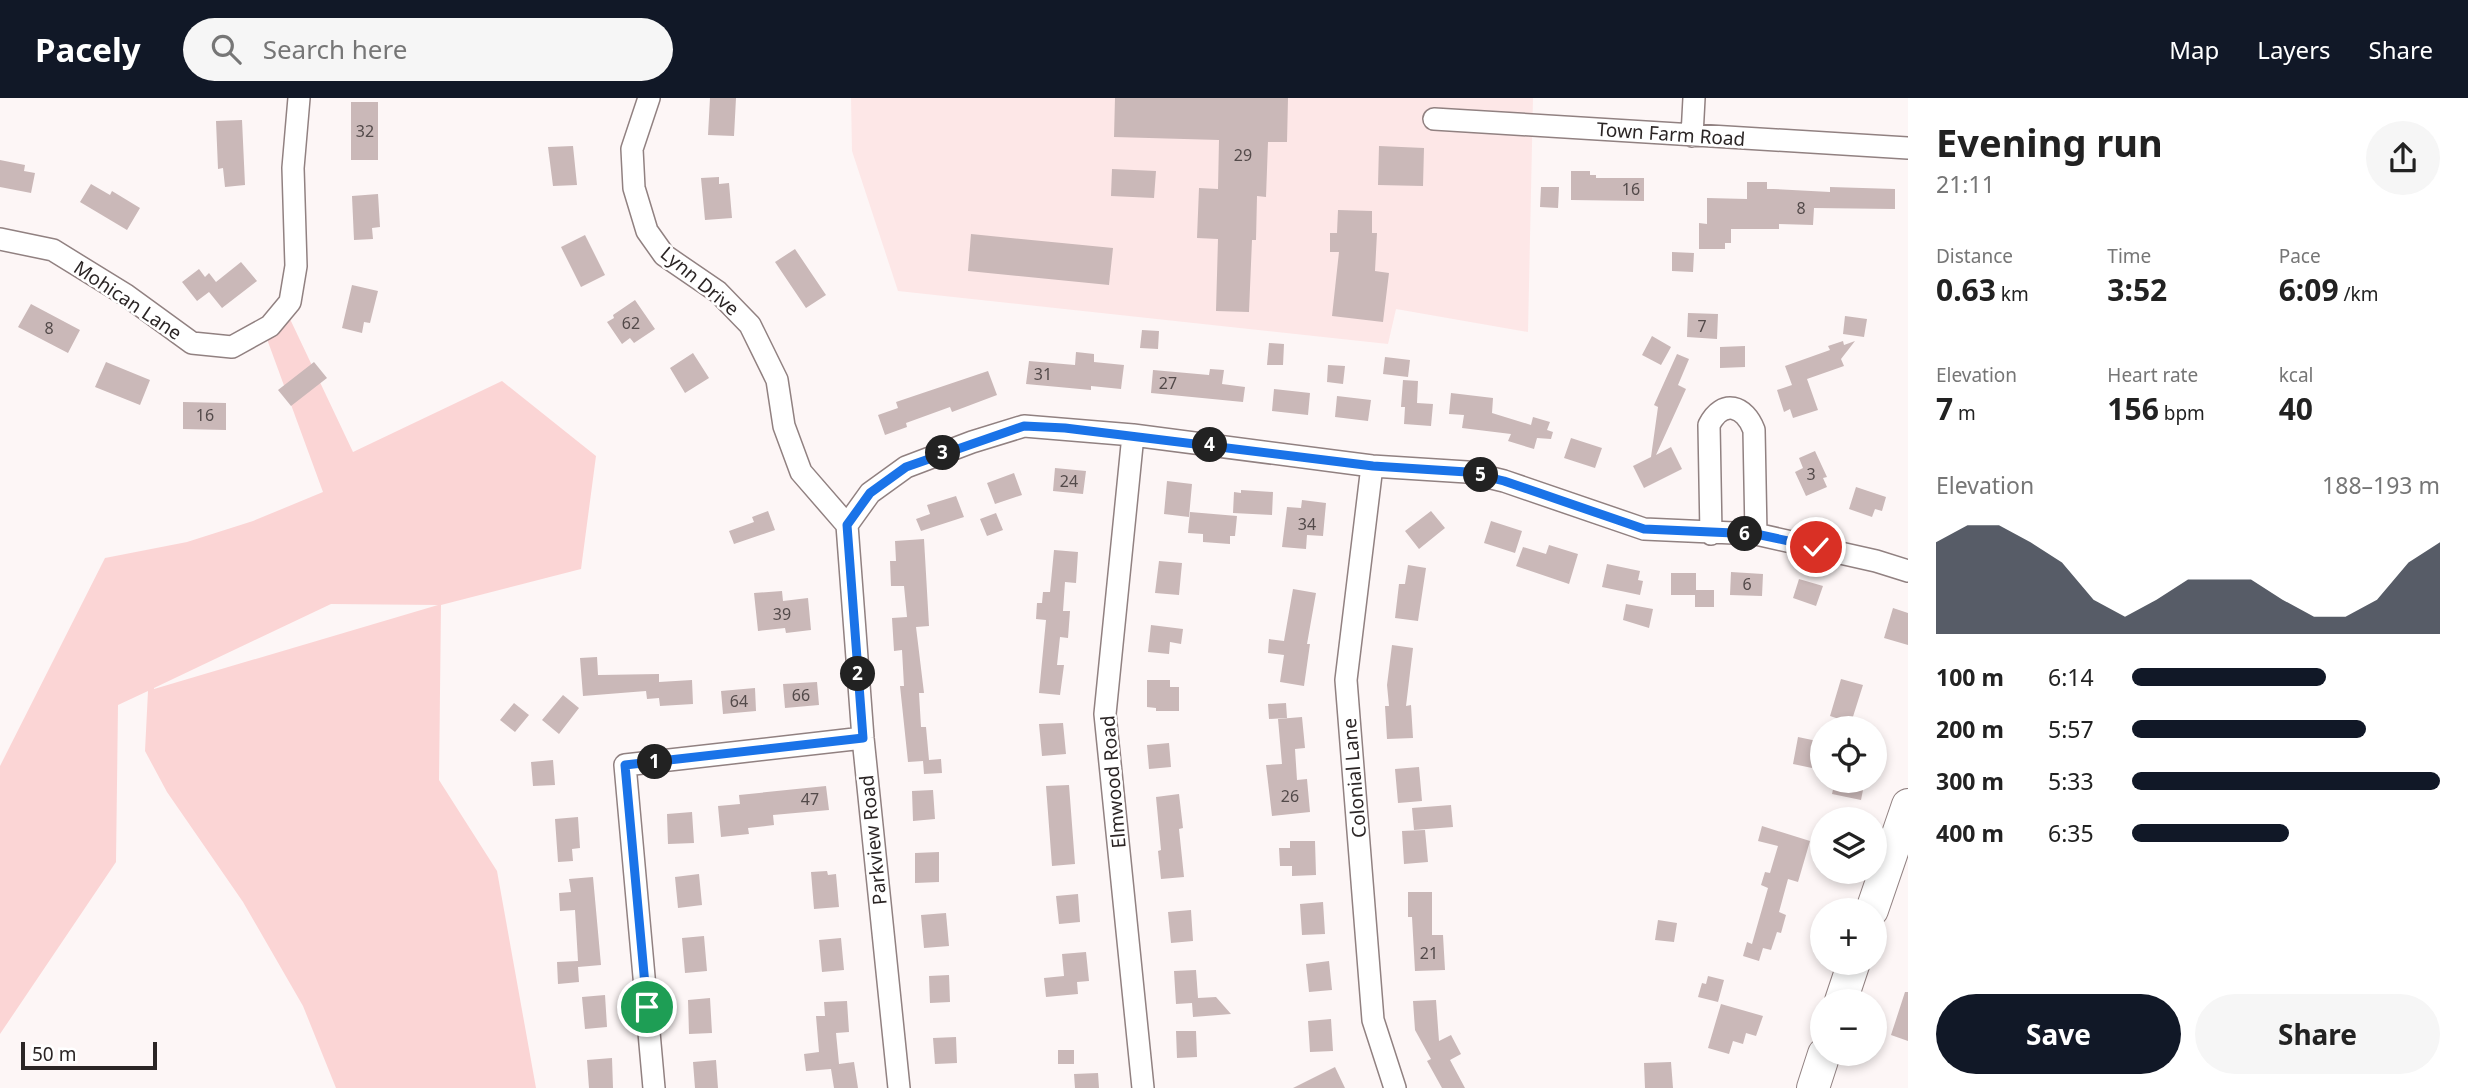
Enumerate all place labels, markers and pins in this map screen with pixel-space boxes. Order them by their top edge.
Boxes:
pin: 4 [1192,428,1228,462]
pin: 3 [926,436,960,470]
pin: 5 [1464,458,1498,492]
pin: 6 [1728,516,1762,551]
pin [1786,517,1846,577]
pin: 2 [840,656,876,692]
pin: 1 [638,744,672,780]
pin [617,977,677,1037]

